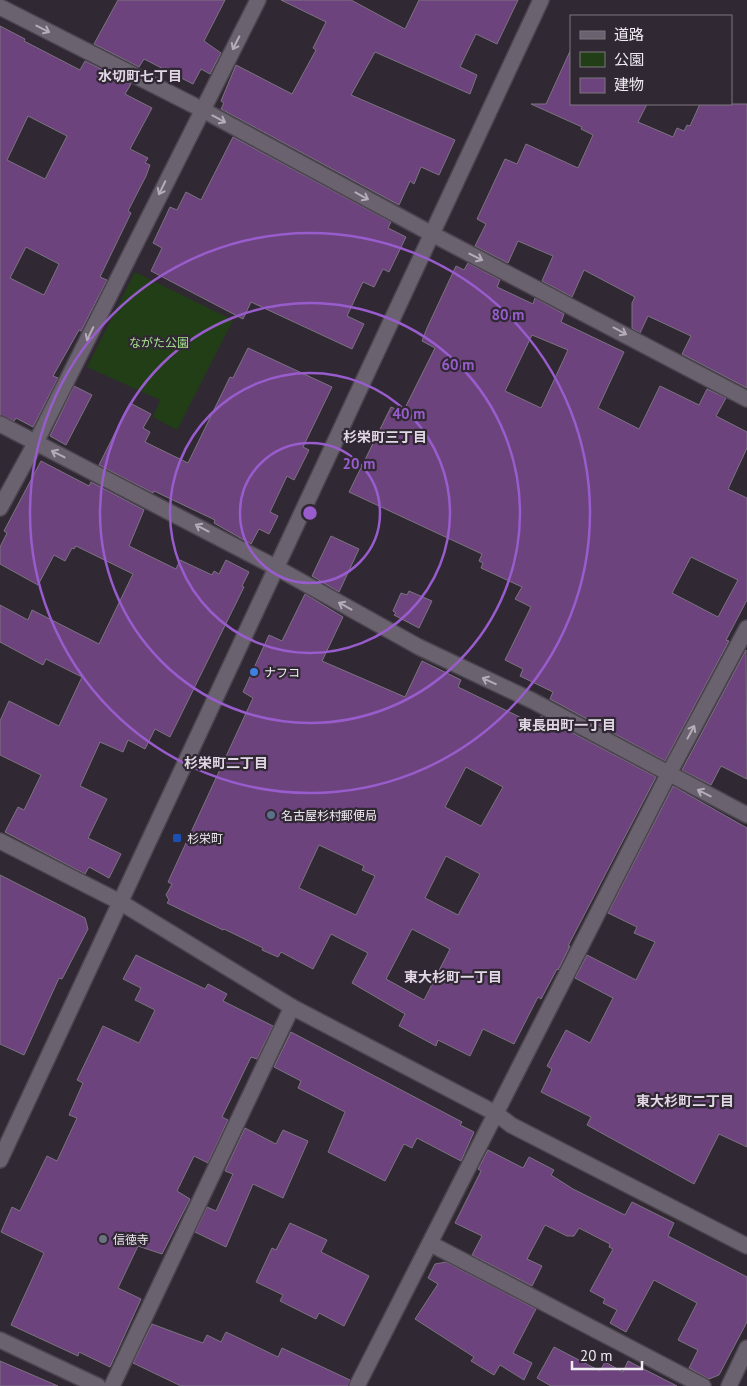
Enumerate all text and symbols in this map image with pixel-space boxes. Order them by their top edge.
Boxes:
legend [570,15,732,105]
one-way arrow [36,24,51,34]
text: 道路 [614,25,644,44]
one-way arrow [231,36,241,51]
text: 公園 [614,50,644,69]
district label: 水切町七丁目 [98,67,182,85]
text: 建物 [614,75,644,94]
one-way arrow [211,115,226,124]
one-way arrow [157,180,166,195]
one-way arrow [355,191,370,201]
one-way arrow [468,252,483,262]
text: 80 m [492,305,524,324]
one-way arrow [85,326,95,341]
one-way arrow [612,327,626,337]
park label: ながた公園 [129,335,189,350]
text: 60 m [442,355,474,374]
text: 40 m [393,404,425,423]
district label: 杉栄町三丁目 [343,428,427,446]
one-way arrow [51,448,65,458]
text: 20 m [343,454,375,473]
centre of rings [301,504,319,522]
one-way arrow [195,523,210,533]
one-way arrow [337,601,352,611]
place label: ナフコ [264,665,300,680]
marker: ナフコ [248,666,260,678]
one-way arrow [482,675,497,685]
district label: 東長田町一丁目 [518,716,616,734]
one-way arrow [687,725,696,740]
district label: 杉栄町二丁目 [184,754,268,772]
one-way arrow [696,788,711,798]
place label: 名古屋杉村郵便局 [281,808,377,823]
marker: 名古屋杉村郵便局 [265,809,277,821]
place label: 杉栄町 [187,831,223,846]
marker: 杉栄町 [171,832,183,844]
district label: 東大杉町一丁目 [404,968,502,986]
district label: 東大杉町二丁目 [636,1092,734,1110]
place label: 信徳寺 [113,1232,149,1247]
marker: 信徳寺 [97,1233,109,1245]
scale bar [572,1338,642,1370]
text: 20 m [580,1346,613,1365]

